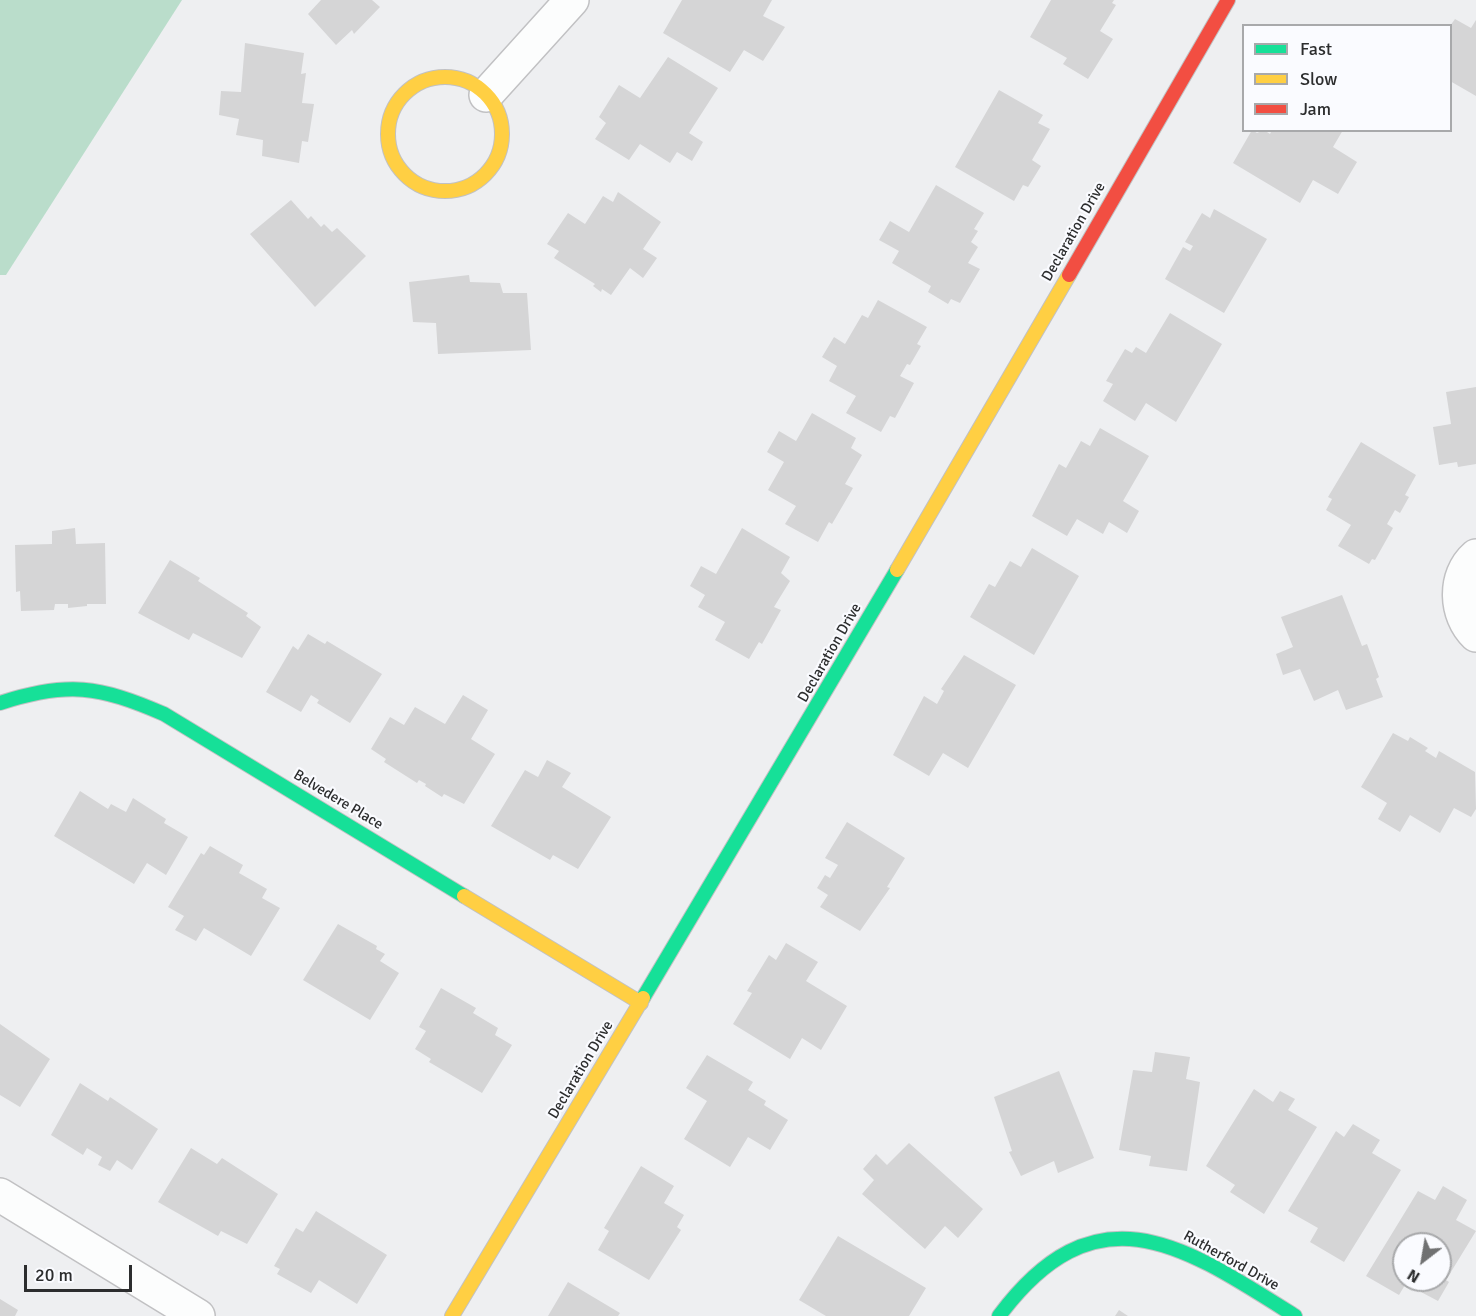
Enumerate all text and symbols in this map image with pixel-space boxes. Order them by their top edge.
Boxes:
legend [1242,24,1452,132]
text: Fast [1300,38,1332,60]
text: Slow [1300,68,1337,90]
text: Jam [1300,98,1331,120]
street label: Declaration Drive [1038,179,1110,285]
street label: Declaration Drive [794,600,866,706]
street label: Belvedere Place [290,766,386,834]
street label: Declaration Drive [545,1018,617,1122]
street label: Rutherford Drive [1180,1227,1282,1295]
north arrow [1392,1232,1452,1292]
scale bar [27,1253,135,1291]
text: 20 m [35,1264,73,1286]
text: N [1404,1264,1424,1287]

